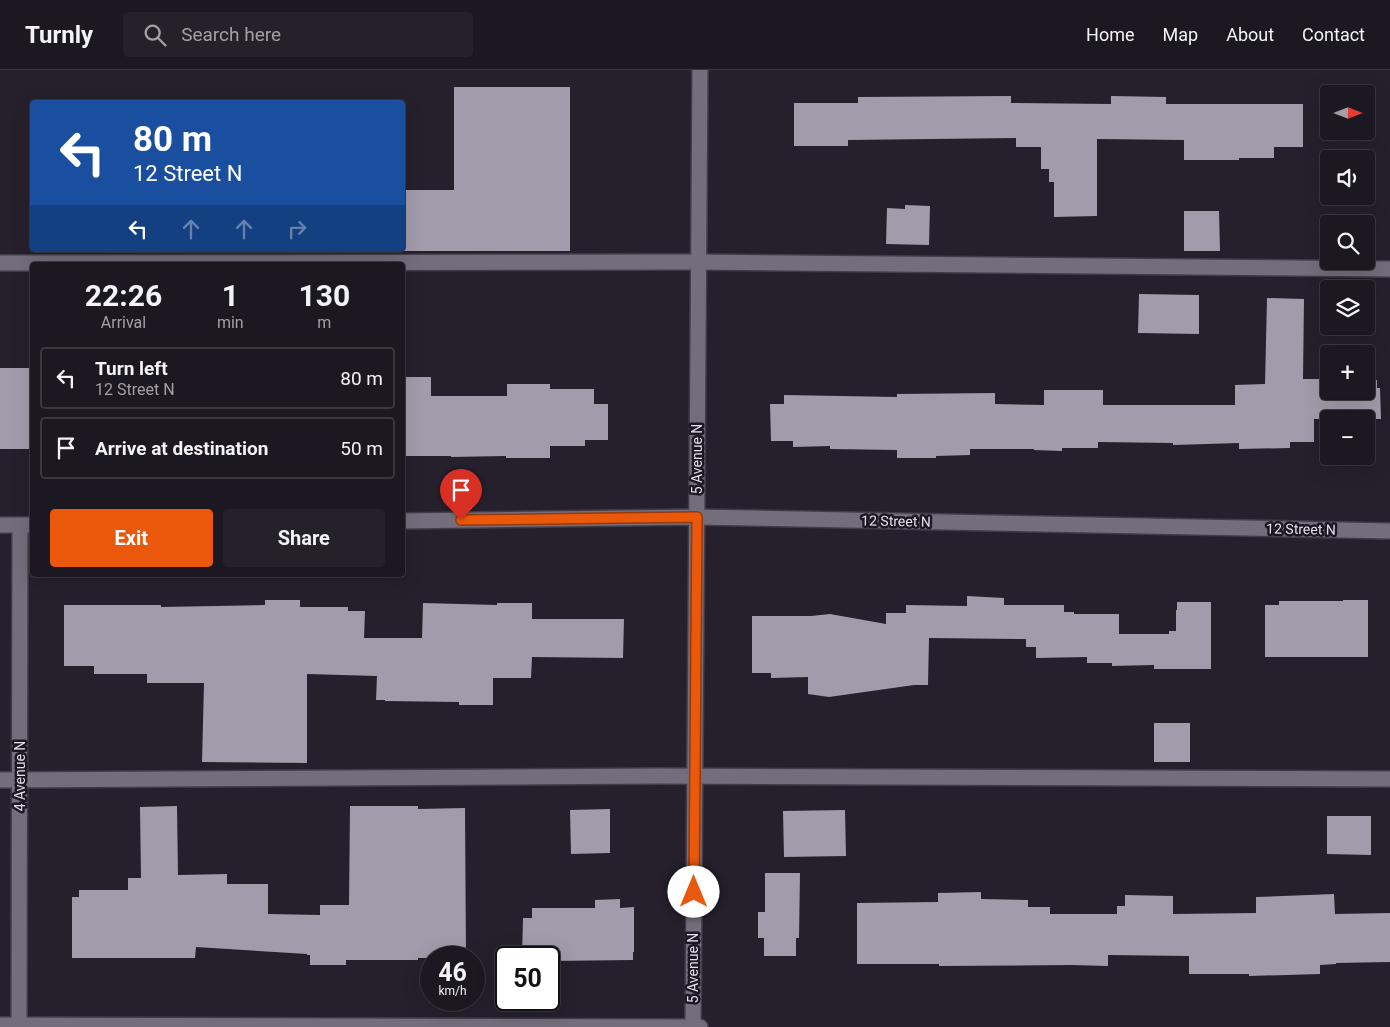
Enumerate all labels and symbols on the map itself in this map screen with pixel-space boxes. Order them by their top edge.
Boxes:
north arrow [1320,85,1375,140]
street label: 5 Avenue N [689,424,705,494]
pin [440,469,482,520]
street label: 12 Street N [861,512,931,530]
street label: 12 Street N [1266,520,1336,538]
street label: 4 Avenue N [12,741,28,811]
position arrow [667,865,719,917]
street label: 5 Avenue N [685,933,701,1003]
speed limit sign: 50 [495,946,560,1011]

